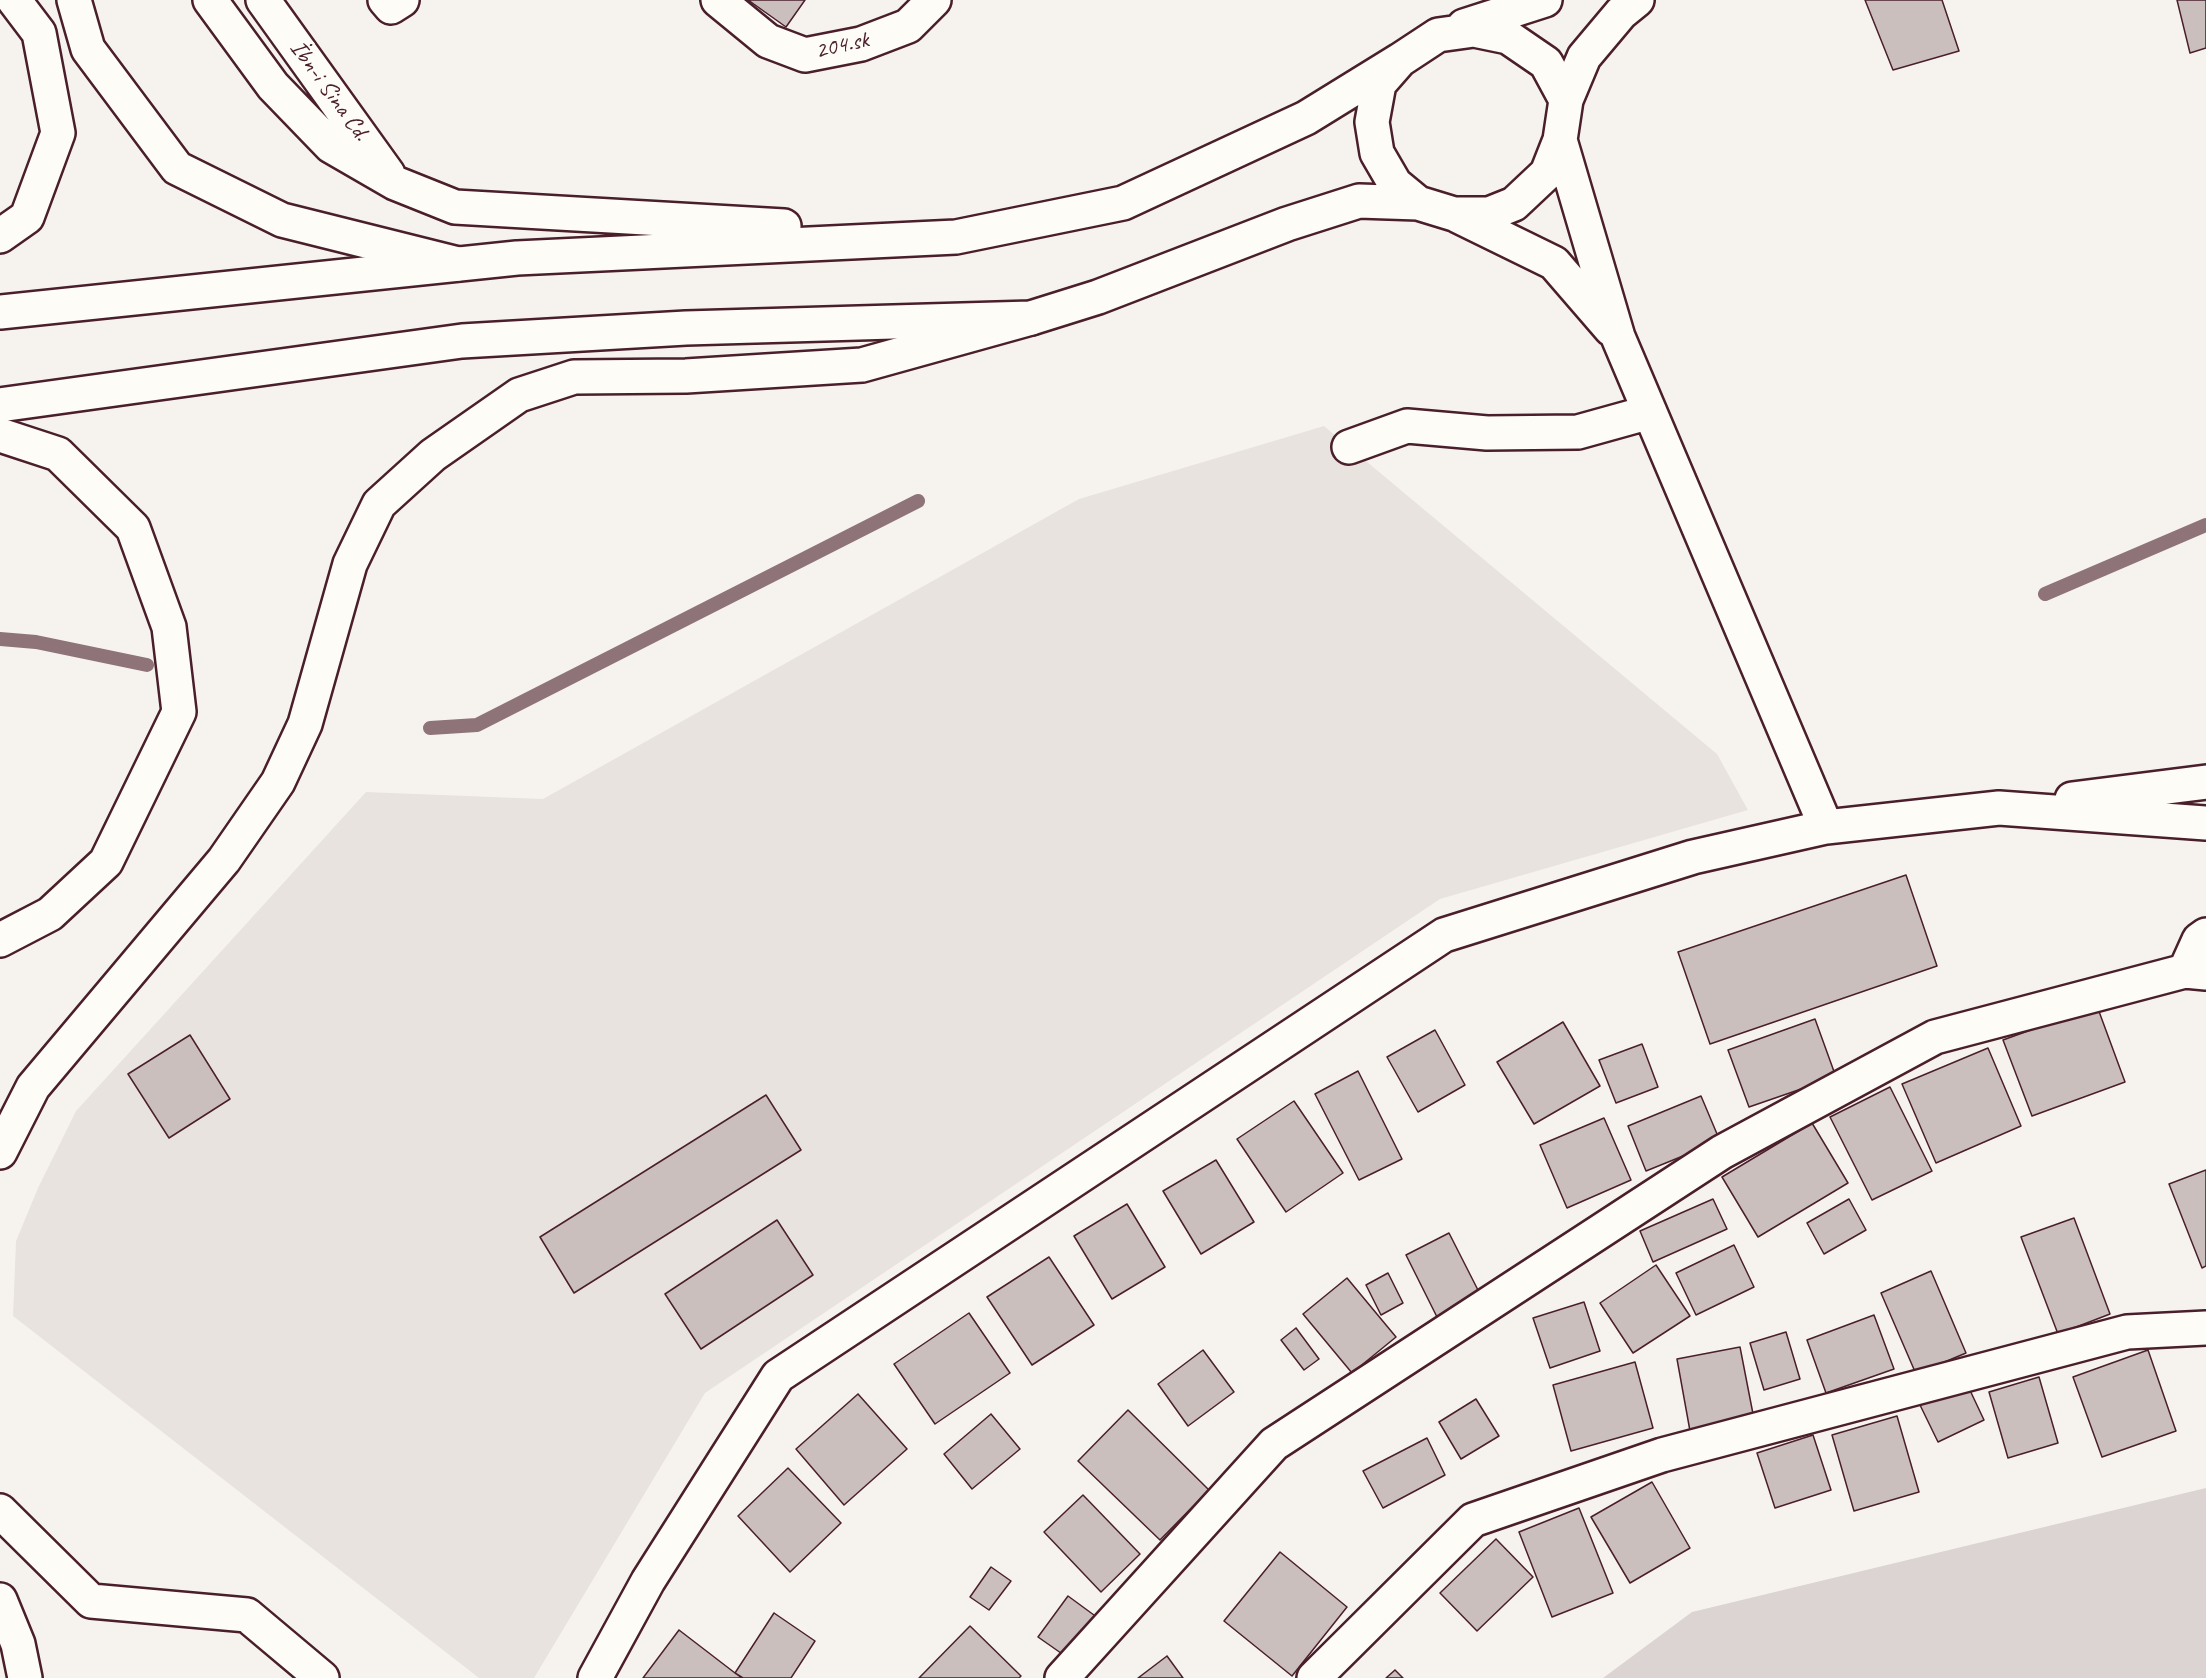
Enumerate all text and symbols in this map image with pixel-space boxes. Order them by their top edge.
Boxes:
street label: 204.sk [812,26,872,66]
street label: İbn-i Sina Cd. [283,35,375,147]

